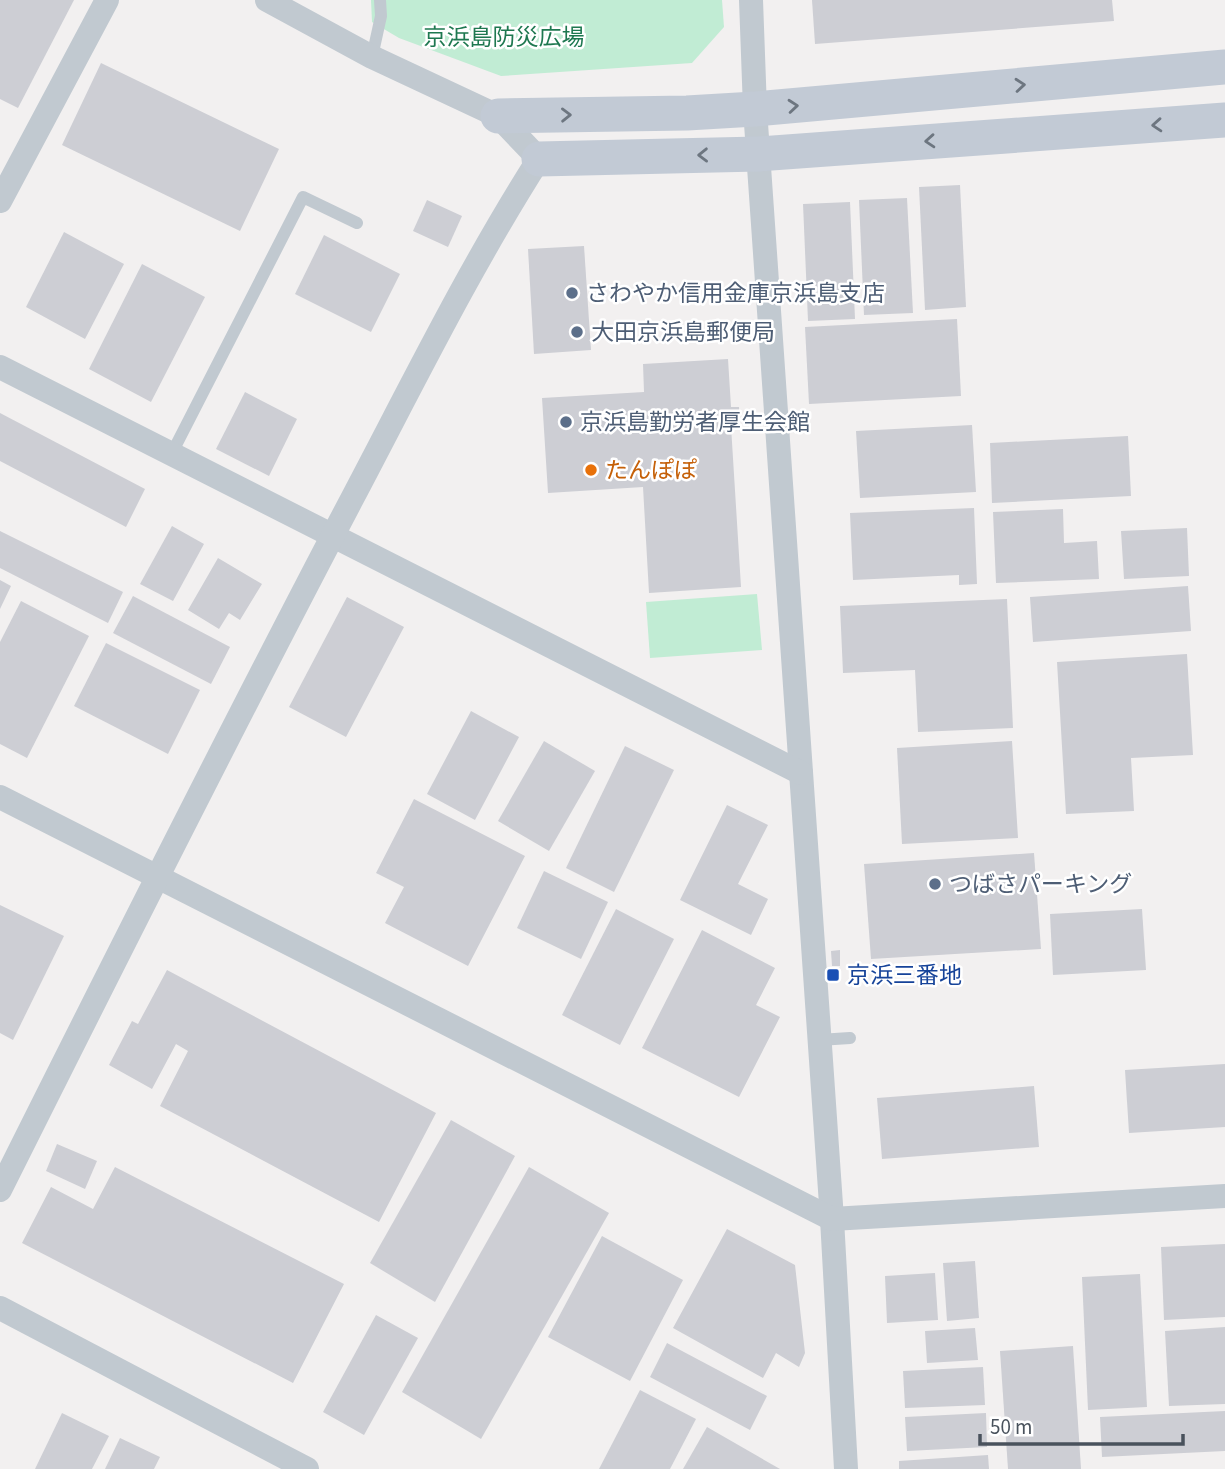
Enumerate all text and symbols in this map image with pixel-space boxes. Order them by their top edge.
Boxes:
park label: 京浜島防災広場 [424,21,585,54]
one-way arrow [1014,78,1025,93]
one-way arrow [788,99,799,114]
one-way arrow [561,107,572,123]
one-way arrow [1151,117,1162,132]
one-way arrow [924,133,935,148]
one-way arrow [697,147,708,163]
place label: さわやか信用金庫京浜島支店 [586,277,885,310]
marker: さわやか信用金庫京浜島支店 [564,285,580,301]
place label: 大田京浜島郵便局 [591,316,775,349]
marker: 大田京浜島郵便局 [569,324,585,340]
place label: 京浜島勤労者厚生会館 [580,406,810,439]
marker: 京浜島勤労者厚生会館 [558,414,574,430]
place label: たんぽぽ [605,454,697,487]
marker: たんぽぽ [583,462,599,478]
place label: つばさパーキング [949,868,1132,901]
marker: つばさパーキング [927,876,943,892]
place label: 京浜三番地 [847,959,962,992]
marker: 京浜三番地 [825,967,841,983]
scale bar [980,1402,1183,1446]
text: 50 m [990,1412,1032,1442]

